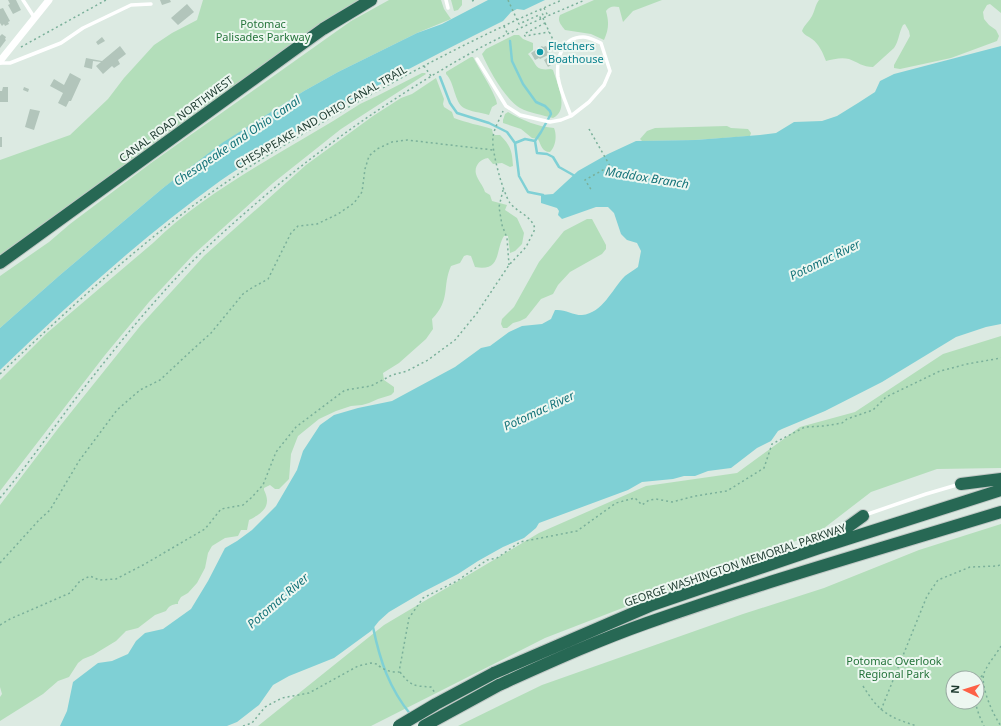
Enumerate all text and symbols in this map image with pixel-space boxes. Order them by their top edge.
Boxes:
park label: Potomac Palisades Parkway [216,16,311,44]
place label: Fletchers Boathouse [548,38,604,66]
marker: Fletchers Boathouse [535,47,545,57]
street label: CHESAPEAKE AND OHIO CANAL TRAIL [232,61,409,172]
street label: CANAL ROAD NORTHWEST [116,72,236,165]
water label: Chesapeake and Ohio Canal [170,91,304,189]
water label: Maddox Branch [604,163,690,193]
water label: Potomac River [787,235,864,284]
water label: Potomac River [501,386,578,434]
street label: GEORGE WASHINGTON MEMORIAL PARKWAY [622,519,848,610]
water label: Potomac River [243,568,313,632]
park label: Potomac Overlook Regional Park [846,653,942,681]
north arrow [945,670,985,710]
text: N [947,684,962,694]

